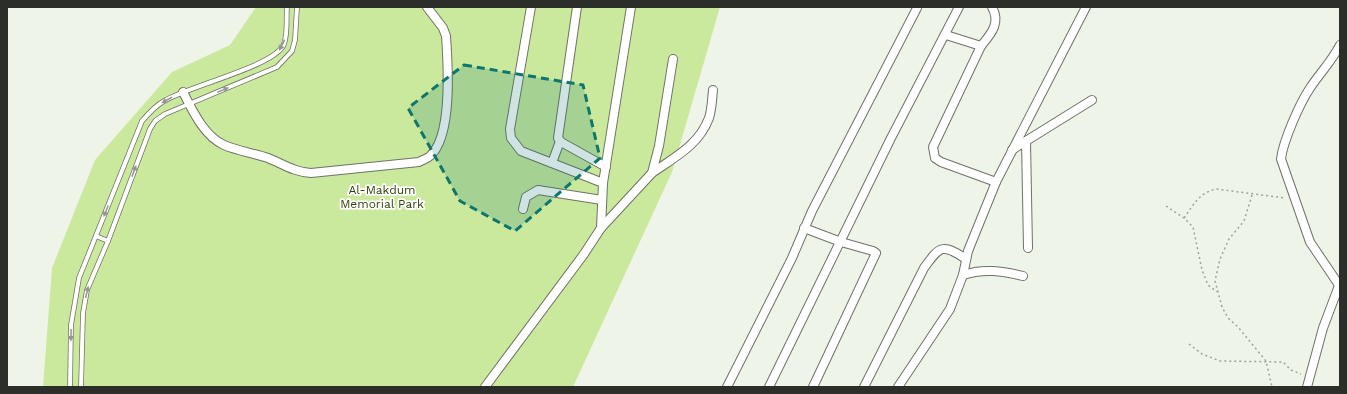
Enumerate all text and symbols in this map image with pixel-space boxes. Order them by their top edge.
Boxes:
one-way arrow [279,39,285,51]
one-way arrow [218,87,230,93]
one-way arrow [161,97,172,103]
one-way arrow [131,165,137,177]
park label: Al-Makdum Memorial Park [340,183,424,211]
one-way arrow [102,206,108,218]
one-way arrow [84,286,90,298]
one-way arrow [67,329,74,341]

